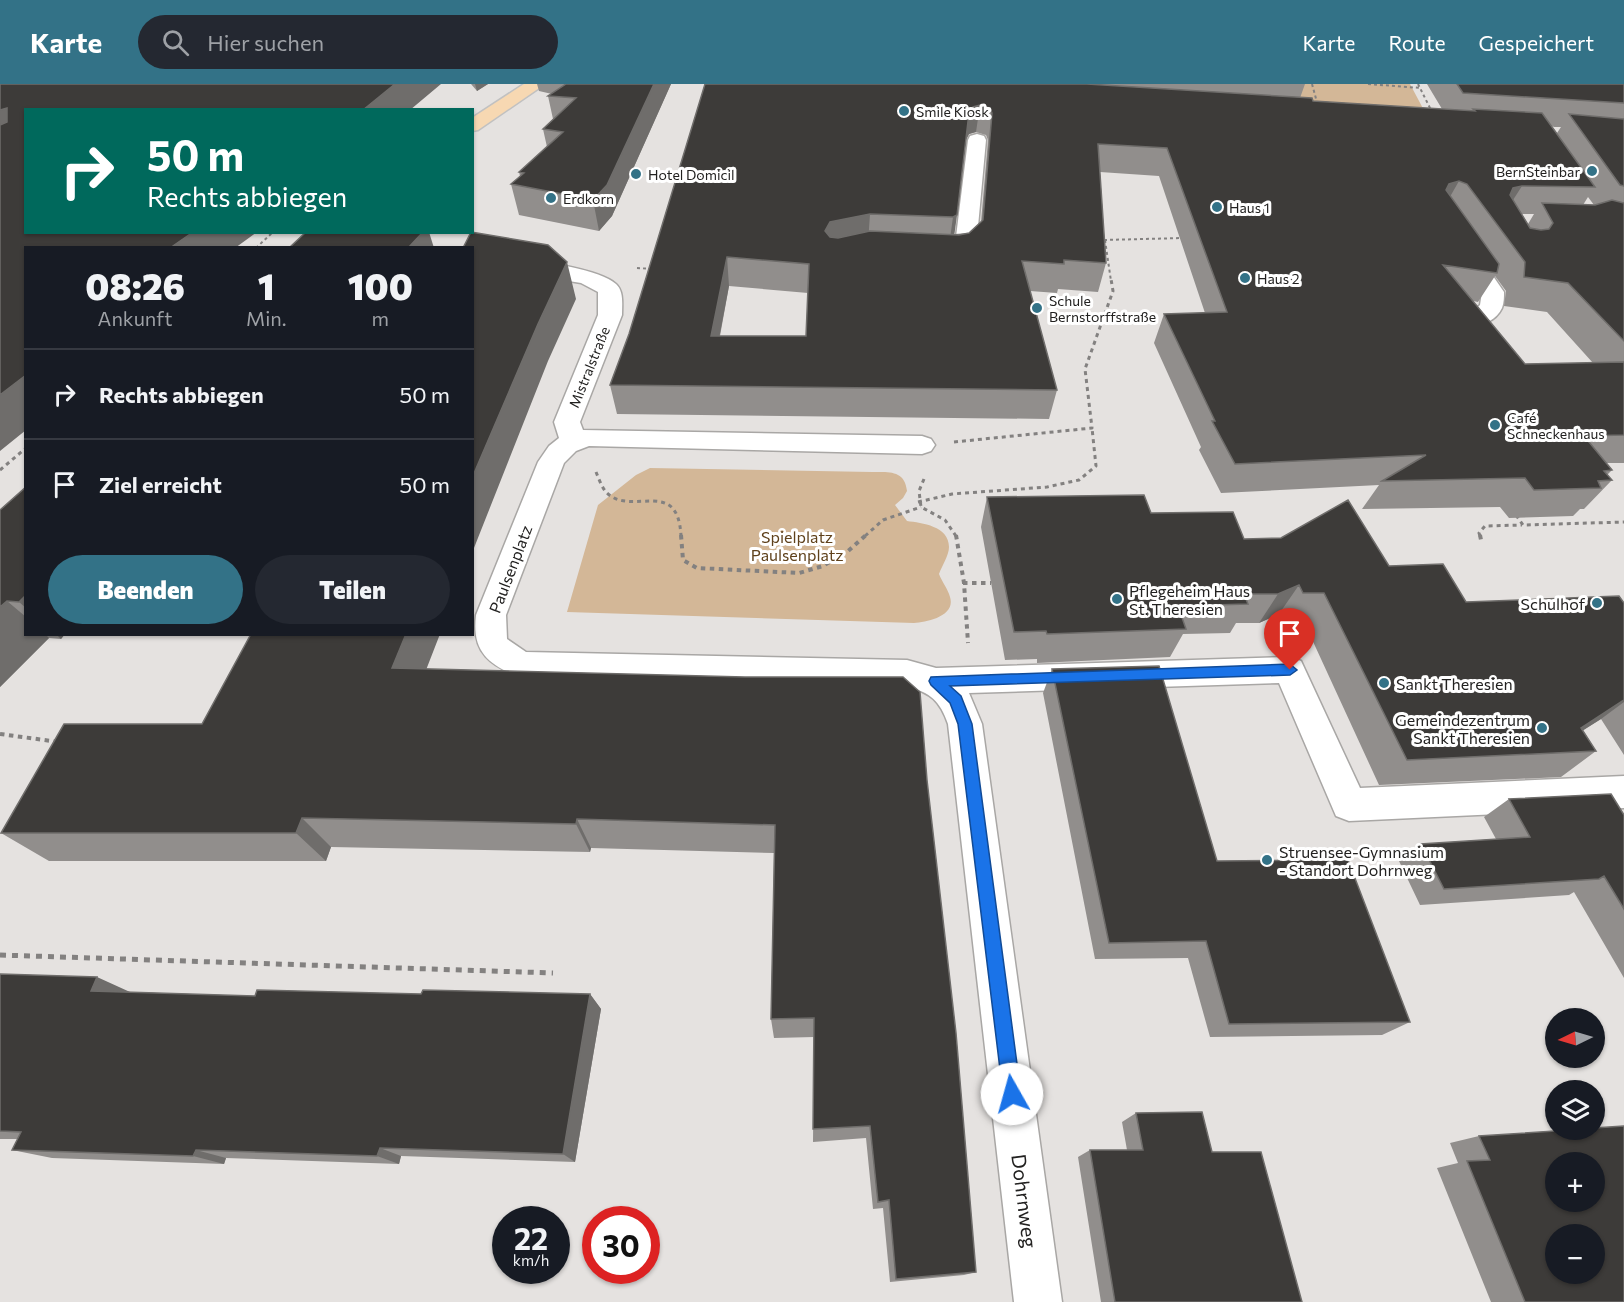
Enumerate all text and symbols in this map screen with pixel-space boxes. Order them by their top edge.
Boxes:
search box [138,15,558,69]
text: Karte [30,25,102,59]
icon: search [159,26,192,59]
text: Hier suchen [207,29,324,56]
text: Karte [1302,30,1355,55]
text: Route [1388,30,1446,55]
text: Gespeichert [1479,30,1594,55]
place label: Smile Kiosk [916,103,989,120]
marker: Smile Kiosk [897,104,911,118]
text: 50 m [147,128,244,180]
icon: right [48,132,126,210]
place label: BernSteinbar [1496,163,1580,180]
marker: BernSteinbar [1585,164,1599,178]
place label: Hotel Domicil [648,166,735,183]
marker: Hotel Domicil [629,167,643,181]
text: Rechts abbiegen [147,180,347,213]
place label: Erdkorn [563,190,614,207]
marker: Erdkorn [544,191,558,205]
place label: Haus 1 [1229,199,1270,216]
marker: Haus 1 [1210,200,1224,214]
text: 08:26 [85,263,185,307]
text: 1 [258,263,275,307]
text: 100 [348,263,413,307]
place label: Haus 2 [1257,270,1300,287]
marker: Haus 2 [1238,271,1252,285]
place label: Schule Bernstorffstraße [1049,292,1156,325]
marker: Schule Bernstorffstraße [1030,301,1044,315]
text: Ankunft [98,306,172,330]
text: Min. [246,306,287,330]
text: m [372,306,389,330]
street label: Mistralstraße [565,324,613,410]
icon: right [48,378,81,411]
text: Rechts abbiegen [99,381,264,408]
text: 50 m [400,381,450,408]
place label: Café Schneckenhaus [1507,409,1605,442]
marker: Café Schneckenhaus [1488,418,1502,432]
icon: arrive [48,468,81,501]
text: Ziel erreicht [99,471,222,498]
text: 50 m [400,471,450,498]
street label: Paulsenplatz [485,522,535,616]
park label: Spielplatz Paulsenplatz [751,527,843,564]
button: Beenden [48,555,243,624]
button: Teilen [255,555,450,624]
place label: Pflegeheim Haus St. Theresien [1129,581,1250,618]
marker: Pflegeheim Haus St. Theresien [1110,592,1124,606]
place label: Schulhof [1521,594,1586,613]
marker: Schulhof [1590,596,1604,610]
pin [1264,608,1315,670]
icon: arrive [1273,617,1306,650]
place label: Sankt Theresien [1396,674,1513,693]
marker: Sankt Theresien [1377,676,1391,690]
place label: Gemeindezentrum Sankt Theresien [1395,710,1530,747]
marker: Gemeindezentrum Sankt Theresien [1535,721,1549,735]
place label: Struensee-Gymnasium - Standort Dohrnweg [1279,842,1444,879]
marker: Struensee-Gymnasium - Standort Dohrnweg [1260,853,1274,867]
north arrow [1545,1008,1605,1068]
map controls [1545,1008,1605,1284]
position arrow [980,1062,1044,1126]
button: layers [1545,1080,1605,1140]
button: + [1545,1152,1605,1212]
street label: Dohrnweg [1007,1153,1043,1249]
speed limit sign: 30 [582,1206,660,1284]
text: 22 [514,1219,548,1256]
button: − [1545,1224,1605,1284]
text: km/h [513,1251,549,1269]

